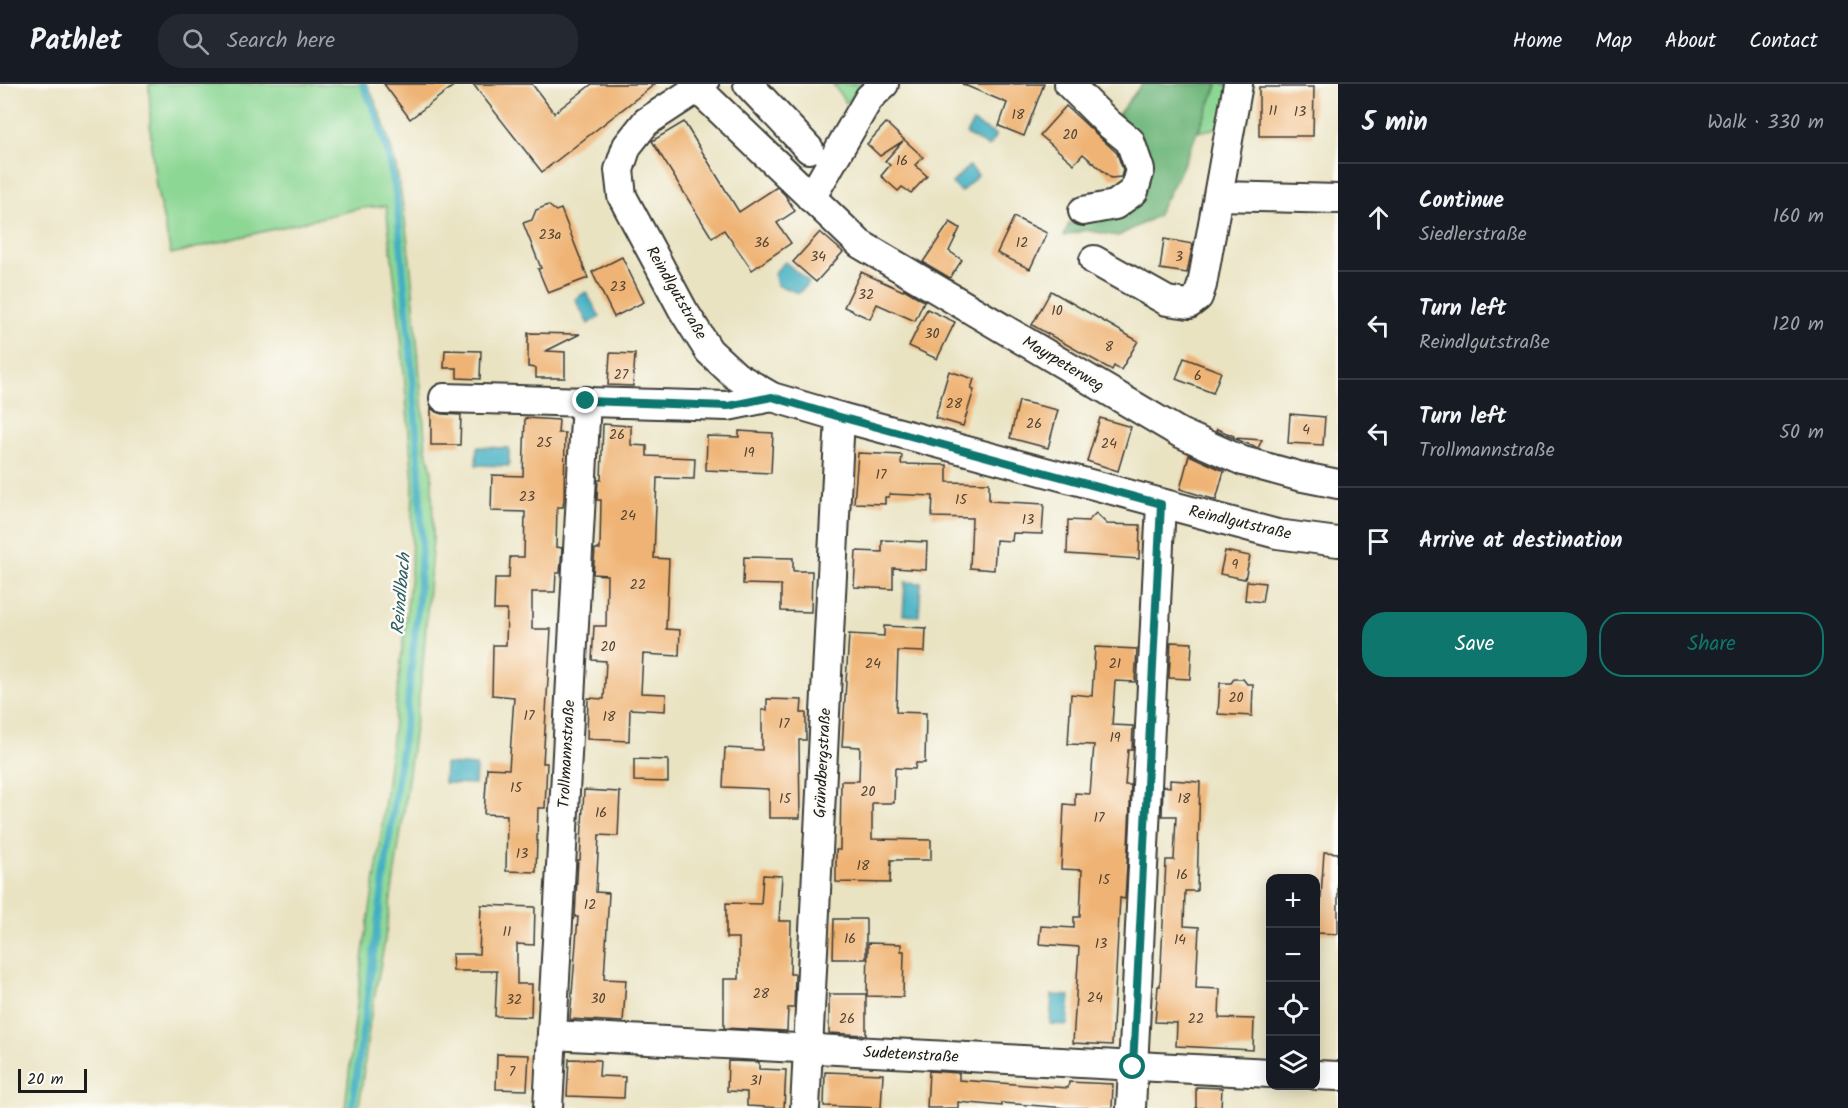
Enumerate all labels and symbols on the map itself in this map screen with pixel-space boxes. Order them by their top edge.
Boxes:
house number: 11 [1269,100,1277,122]
house number: 13 [1294,101,1306,123]
house number: 18 [1012,104,1025,126]
house number: 20 [1062,124,1078,146]
house number: 16 [896,150,908,172]
house number: 23a [539,224,561,246]
house number: 36 [754,232,770,254]
house number: 12 [1016,232,1028,254]
street label: Reindlgutstraße [639,241,713,345]
house number: 34 [810,246,826,268]
house number: 3 [1175,246,1183,268]
house number: 23 [610,276,626,298]
house number: 32 [858,284,874,306]
house number: 10 [1051,300,1063,322]
house number: 30 [925,323,940,345]
street label: Mayrpeterweg [1017,330,1109,398]
house number: 8 [1105,336,1114,358]
house number: 27 [614,364,629,386]
house number: 6 [1194,365,1202,387]
route end [572,387,598,413]
house number: 28 [946,393,963,415]
house number: 26 [1026,413,1042,435]
house number: 4 [1302,419,1310,441]
house number: 26 [609,424,625,446]
house number: 25 [536,432,553,454]
house number: 24 [1101,433,1117,455]
house number: 19 [743,442,755,464]
house number: 17 [876,464,887,486]
house number: 23 [519,486,535,508]
house number: 15 [955,489,968,511]
street label: Reindlgutstraße [1186,499,1294,547]
house number: 24 [620,505,636,527]
house number: 13 [1022,509,1034,531]
water label: Reindlbach [384,551,420,636]
house number: 9 [1232,554,1239,576]
house number: 22 [630,574,646,596]
house number: 20 [600,636,616,658]
house number: 24 [865,653,881,675]
house number: 21 [1109,653,1121,675]
house number: 20 [1228,687,1244,709]
street label: Trollmannstraße [552,699,582,809]
house number: 17 [524,705,535,727]
house number: 18 [603,706,616,728]
street label: Gründbergstraße [808,707,838,819]
house number: 17 [779,713,790,735]
house number: 19 [1109,727,1121,749]
house number: 15 [510,777,523,799]
house number: 20 [860,781,876,803]
house number: 15 [779,788,792,810]
house number: 18 [1178,788,1191,810]
house number: 16 [595,802,607,824]
house number: 17 [1094,807,1105,829]
house number: 13 [516,843,528,865]
house number: 18 [857,855,870,877]
house number: 16 [1176,864,1188,886]
house number: 15 [1098,869,1111,891]
house number: 12 [584,894,596,916]
house number: 11 [503,921,511,943]
house number: 16 [844,928,856,950]
house number: 14 [1174,929,1186,951]
house number: 13 [1095,933,1107,955]
house number: 28 [753,983,770,1005]
house number: 24 [1087,987,1103,1009]
house number: 30 [591,988,606,1010]
house number: 32 [506,989,522,1011]
house number: 26 [839,1008,855,1030]
house number: 22 [1188,1008,1204,1030]
street label: Sudetenstraße [863,1040,959,1070]
route start [1119,1053,1145,1079]
house number: 7 [509,1061,516,1083]
scale bar [18,1066,87,1094]
house number: 31 [750,1070,762,1092]

